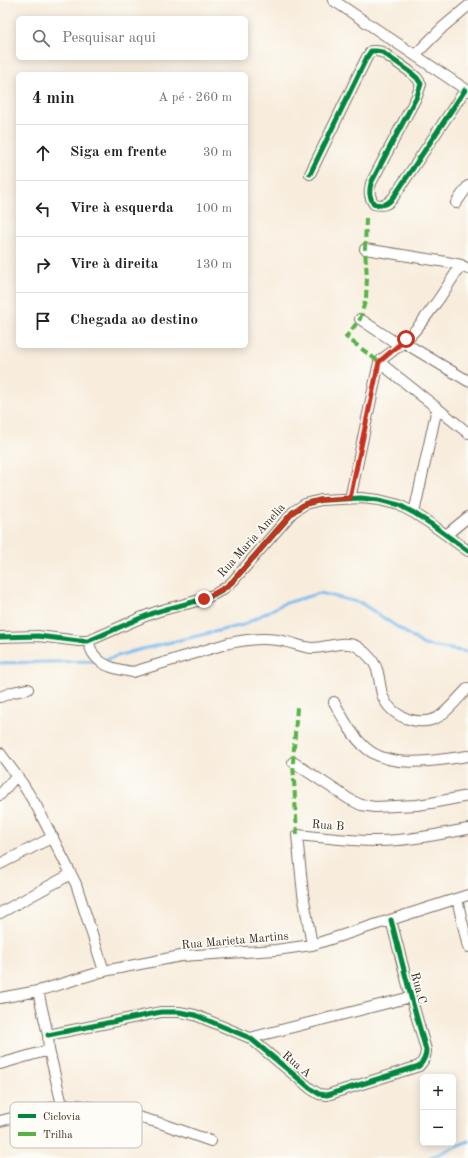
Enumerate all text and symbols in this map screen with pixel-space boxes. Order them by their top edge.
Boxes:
search box [16,16,248,60]
icon: search [30,27,52,49]
text: Pesquisar aqui [62,31,156,46]
text: 4 min [32,90,75,107]
text: A pé · 260 m [158,91,232,104]
icon: ahead [32,142,54,164]
text: Siga em frente [70,145,167,160]
text: 30 m [203,146,232,159]
icon: left [32,198,54,220]
text: Vire à esquerda [70,201,174,216]
text: 100 m [195,202,232,215]
icon: right [32,254,54,276]
text: Vire à direita [70,257,158,272]
text: 130 m [195,258,232,271]
icon: arrive [32,310,54,332]
text: Chegada ao destino [70,313,198,328]
route start [397,330,415,348]
street label: Rua Maria Amelia [216,502,288,580]
route end [195,590,213,608]
street label: Rua B [311,819,345,833]
street label: Rua Marieta Martins [181,930,289,952]
street label: Rua C [408,971,428,1005]
street label: Rua A [280,1049,313,1080]
map controls [420,1074,456,1146]
button: + [420,1074,456,1110]
legend [10,1102,142,1148]
button: − [420,1110,456,1146]
text: Ciclovia [43,1112,81,1123]
text: Trilha [43,1130,73,1141]

